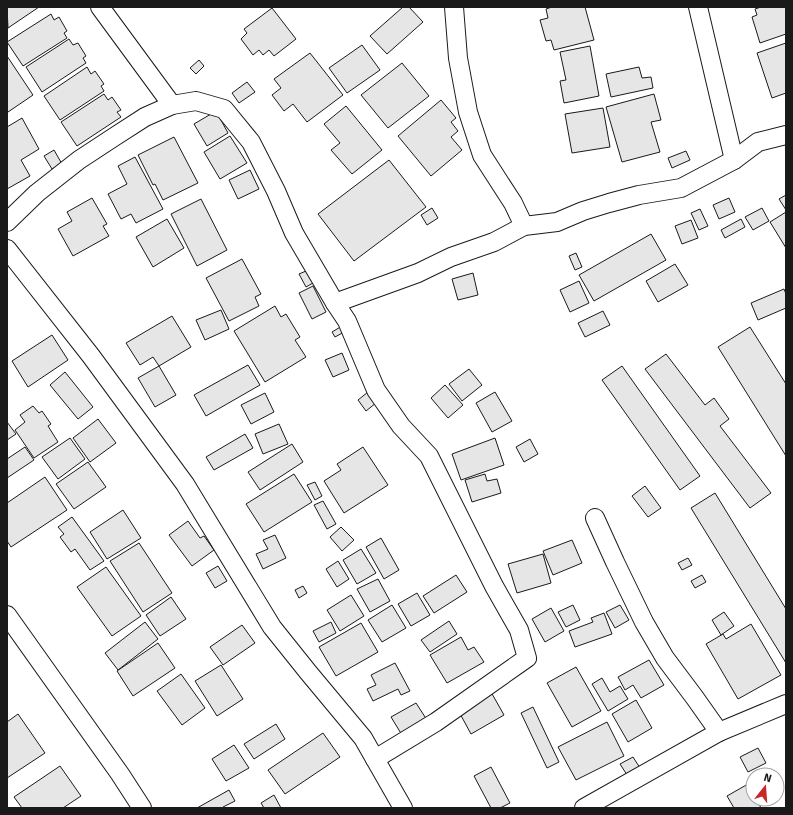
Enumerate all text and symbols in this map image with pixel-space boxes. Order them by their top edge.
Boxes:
north arrow [745,767,785,807]
text: N [762,771,773,785]

